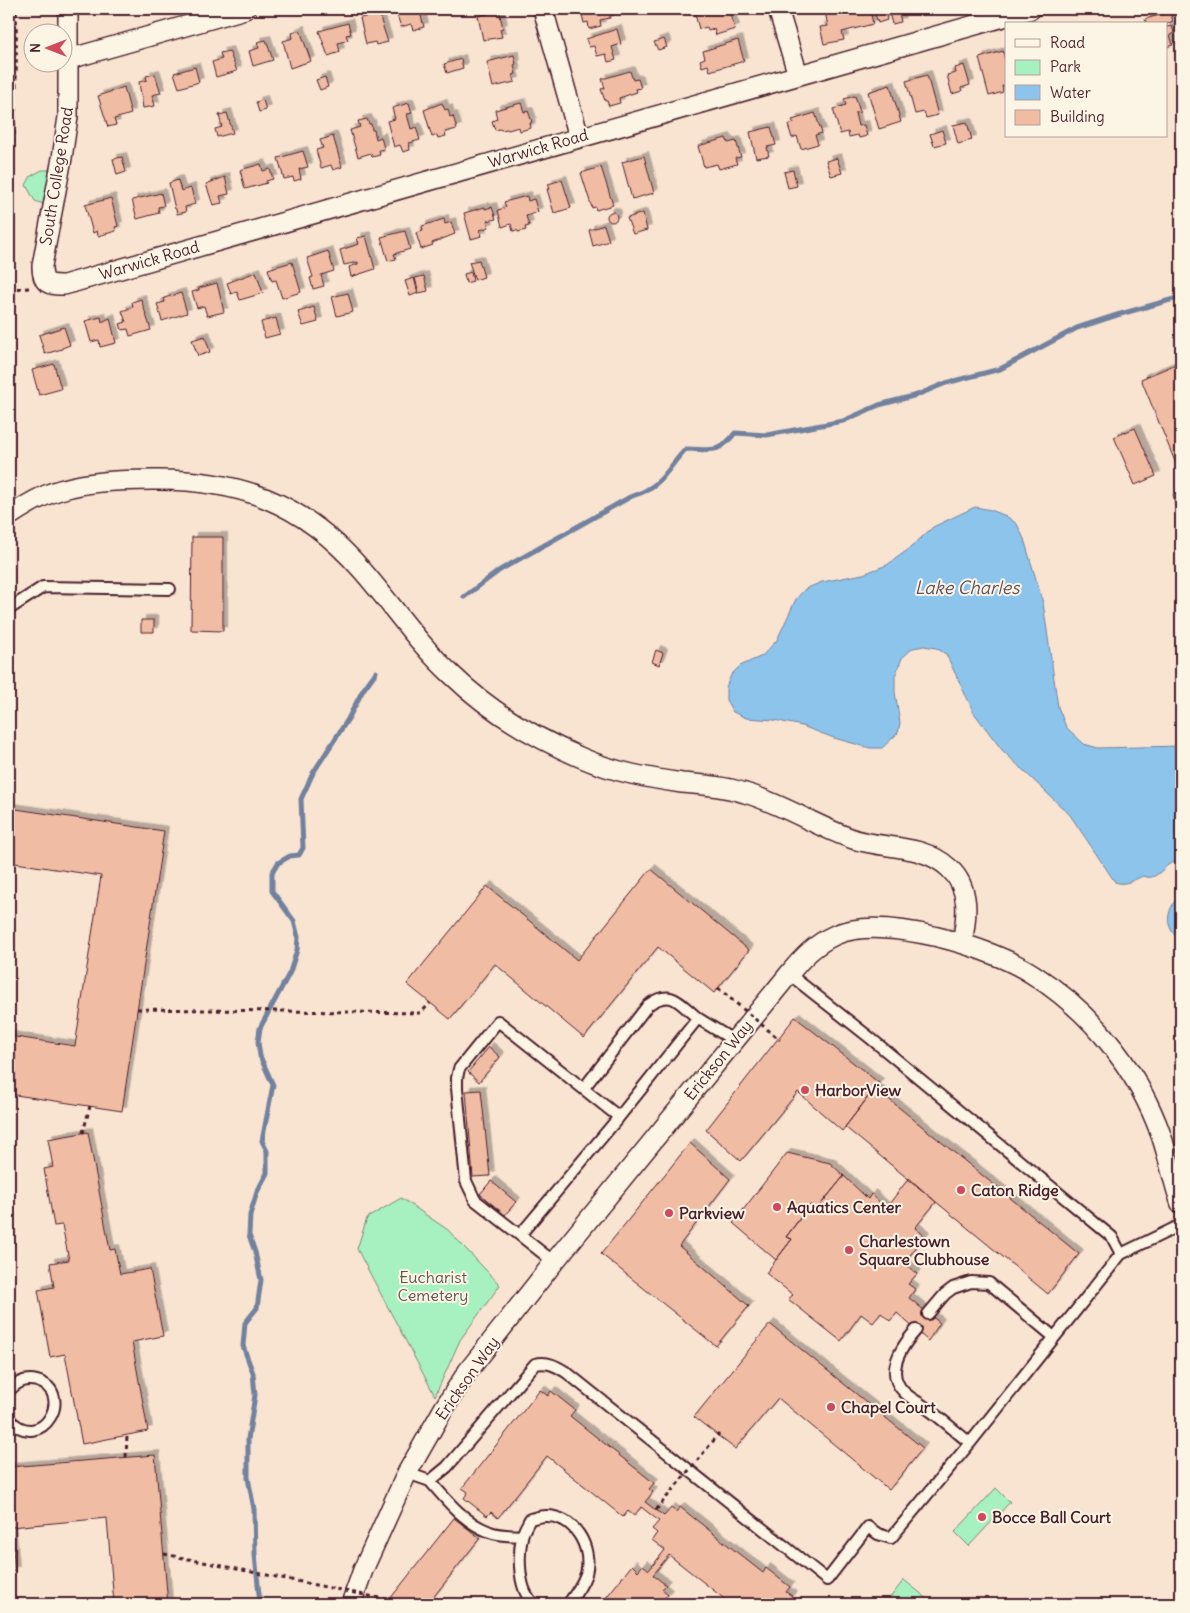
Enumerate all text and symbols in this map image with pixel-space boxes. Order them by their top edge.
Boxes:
north arrow [22,22,72,72]
legend [1005,22,1168,138]
text: Road [1050,33,1085,52]
text: N [26,43,44,53]
text: Park [1050,57,1081,76]
text: Water [1050,83,1091,102]
street label: South College Road [35,105,77,247]
text: Building [1050,107,1105,126]
street label: Warwick Road [486,124,590,172]
street label: Warwick Road [97,236,201,284]
water label: Lake Charles [915,576,1021,599]
street label: Erickson Way [680,1016,756,1104]
place label: HarborView [815,1080,902,1100]
marker: HarborView [799,1084,811,1096]
place label: Caton Ridge [971,1180,1059,1201]
marker: Caton Ridge [955,1184,967,1196]
place label: Aquatics Center [787,1197,901,1218]
marker: Aquatics Center [771,1201,783,1213]
place label: Parkview [679,1203,745,1223]
marker: Parkview [663,1207,675,1219]
place label: Charlestown Square Clubhouse [859,1231,990,1270]
marker: Charlestown Square Clubhouse [843,1244,855,1256]
park label: Eucharist Cemetery [398,1267,468,1305]
street label: Erickson Way [431,1332,503,1424]
place label: Chapel Court [841,1397,936,1418]
marker: Chapel Court [825,1401,837,1413]
place label: Bocce Ball Court [992,1507,1112,1527]
marker: Bocce Ball Court [976,1511,988,1523]

